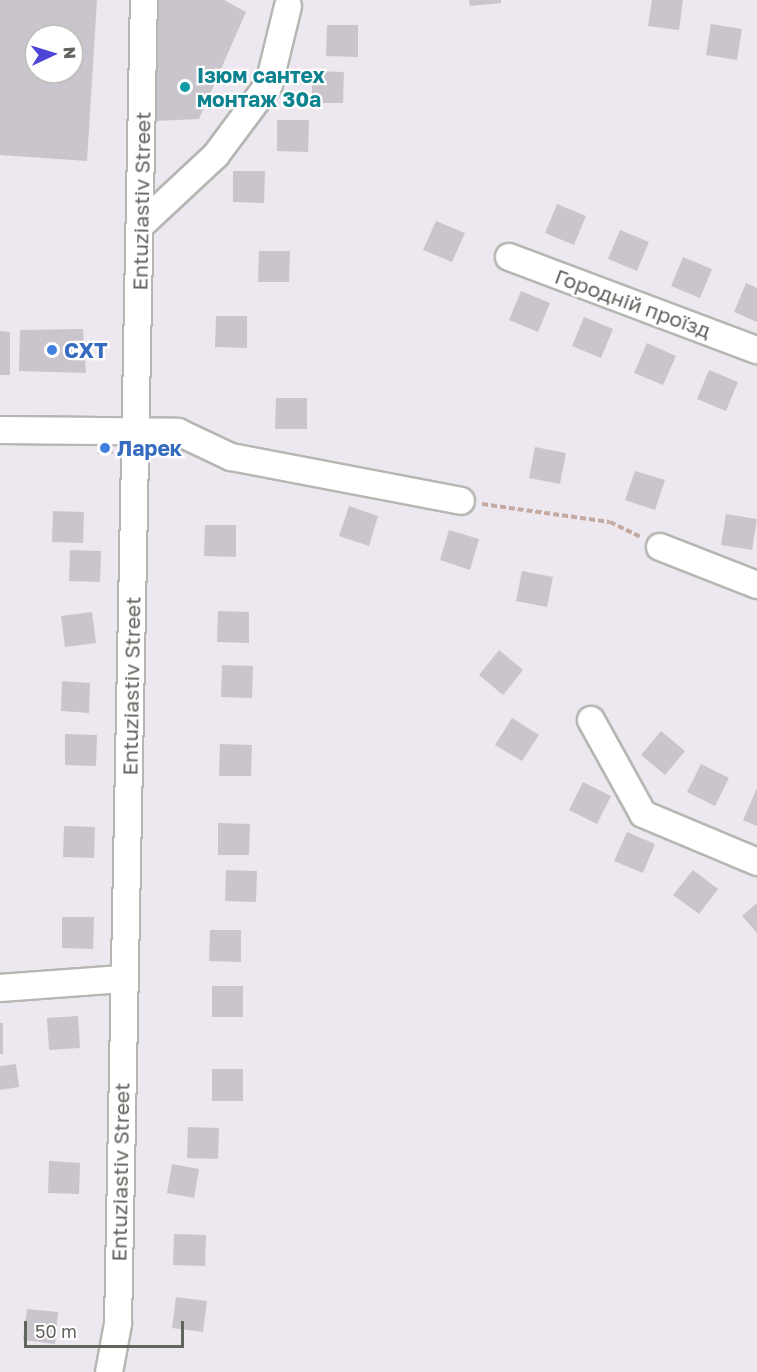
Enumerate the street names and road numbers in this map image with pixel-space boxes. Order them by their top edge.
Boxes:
street label: Entuziastiv Street [127,111,155,291]
street label: Городній проїзд [552,263,714,343]
street label: Entuziastiv Street [117,596,145,776]
street label: Entuziastiv Street [106,1082,134,1262]

